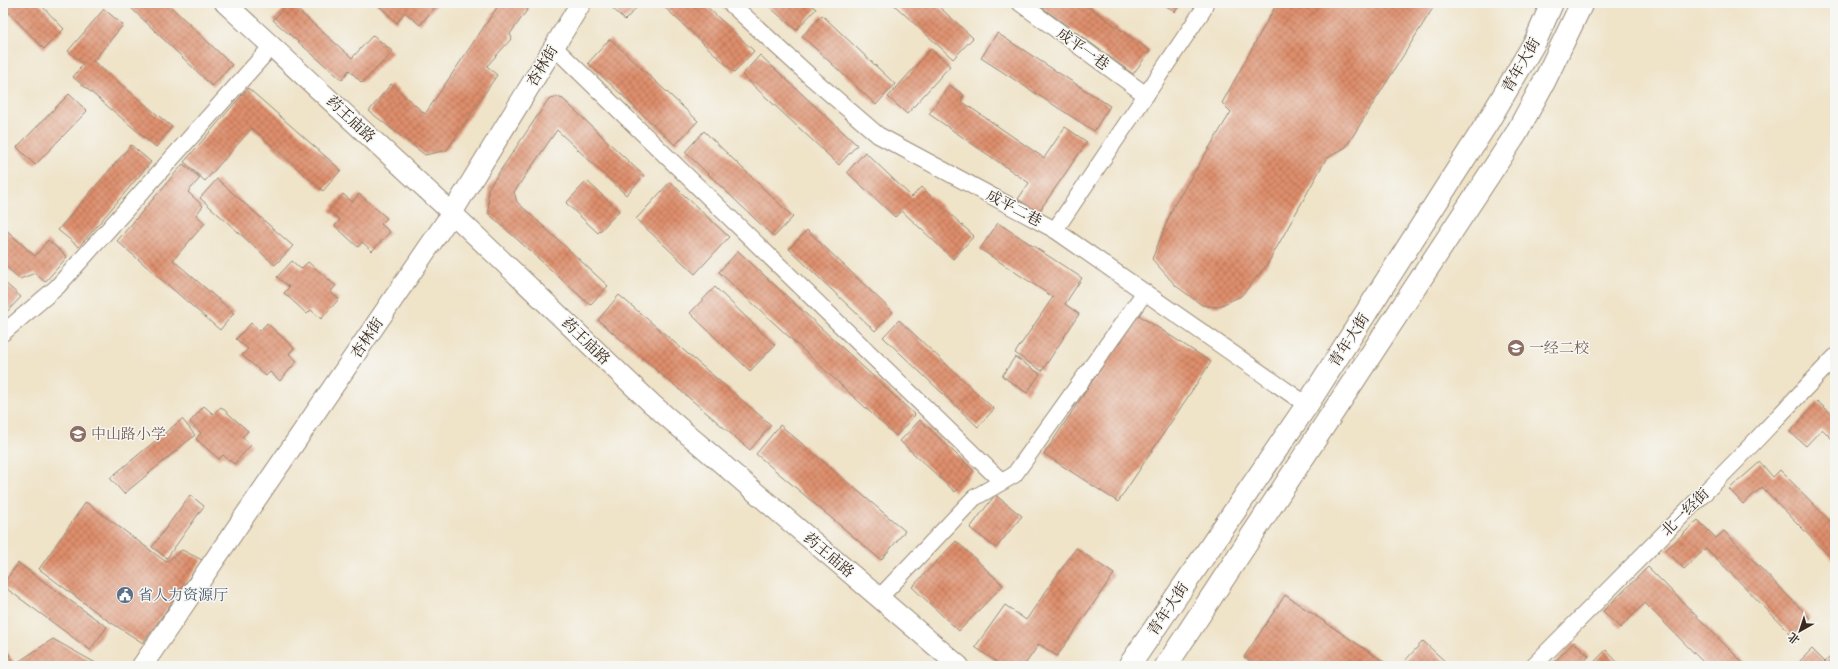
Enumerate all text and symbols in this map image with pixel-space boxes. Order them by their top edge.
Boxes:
street label: 成平一巷 [1052,24,1113,76]
street label: 青年大街 [1498,35,1546,97]
street label: 杏林街 [523,42,564,91]
street label: 药王庙路 [321,92,379,148]
street label: 成平二巷 [982,186,1045,233]
street label: 青年大街 [1325,310,1375,372]
street label: 杏林街 [347,314,390,363]
street label: 药王庙路 [556,314,614,370]
school or university icon: 一经二校 [1506,338,1526,358]
place label: 一经二校 [1529,339,1589,360]
school or university icon: 中山路小学 [68,424,88,444]
place label: 中山路小学 [91,425,166,446]
street label: 北一经街 [1657,484,1715,542]
street label: 药王庙路 [798,529,858,583]
street label: 青年大街 [1144,579,1195,641]
public building icon: 省人力资源厅 [115,585,135,605]
place label: 省人力资源厅 [138,586,228,607]
north arrow [1780,611,1820,651]
text: 北 [1785,628,1804,648]

